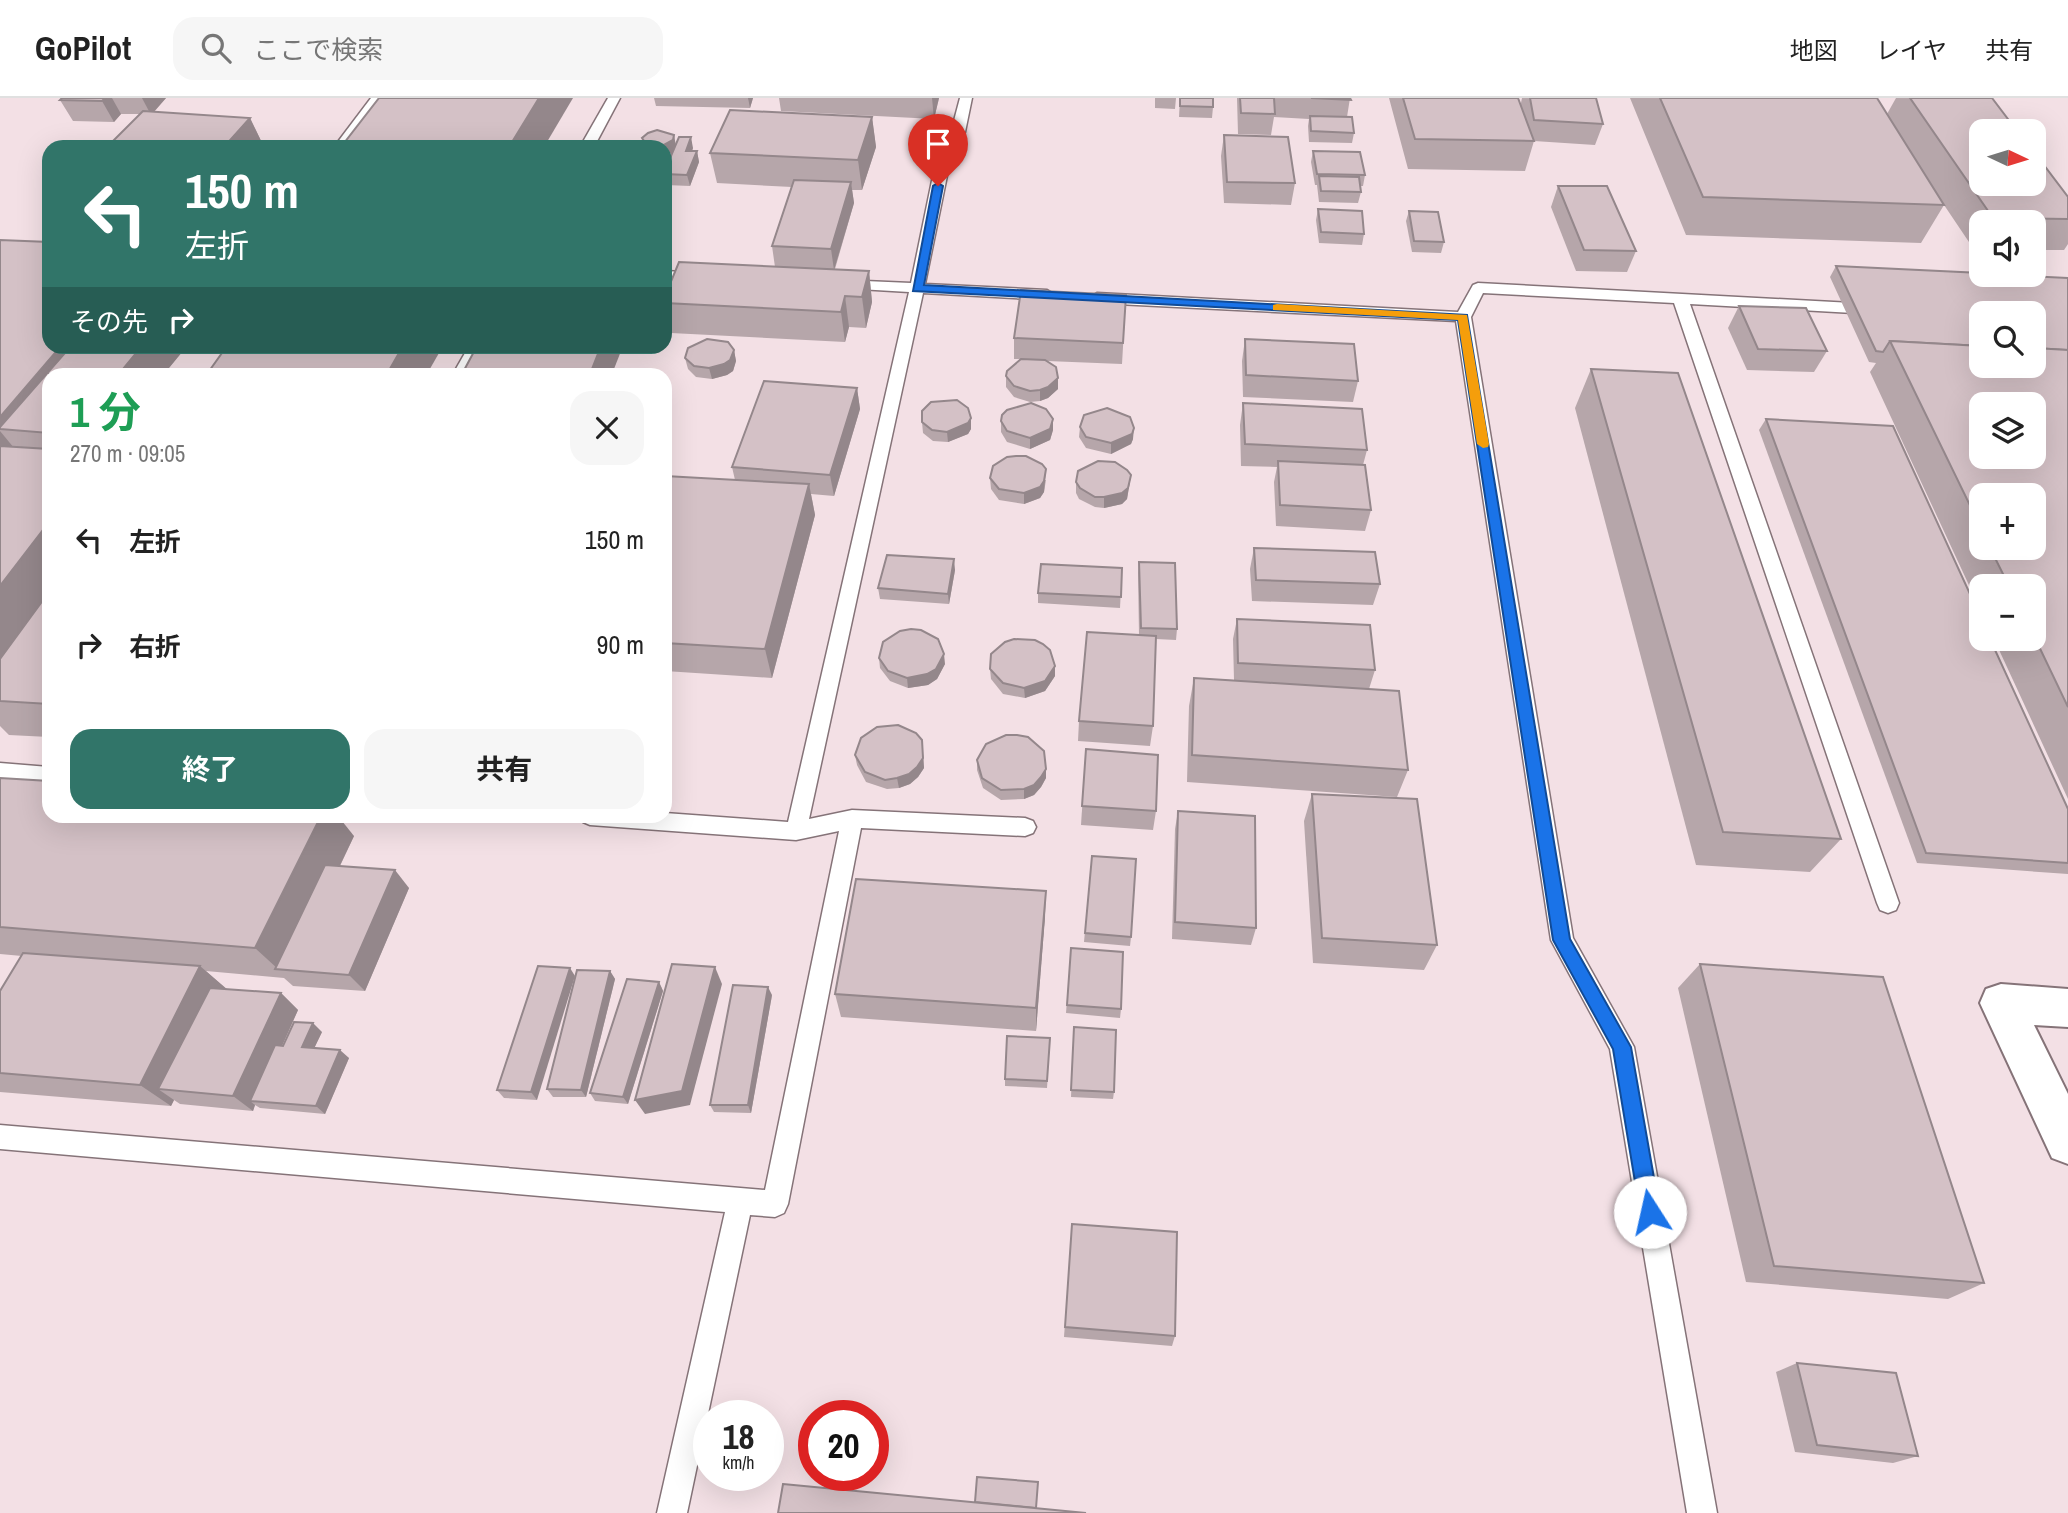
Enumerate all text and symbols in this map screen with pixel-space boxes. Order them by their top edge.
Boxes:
search box [173,17,663,80]
text: GoPilot [35,26,131,70]
icon: search [197,29,235,67]
text: ここで検索 [253,32,383,67]
text: 地図 [1790,34,1838,66]
text: レイヤ [1876,34,1947,66]
text: 共有 [1985,34,2033,66]
pin [908,114,968,186]
north arrow [1969,119,2046,196]
map controls [1969,119,2046,651]
icon: arrive [919,125,957,163]
text: 150 m [185,157,299,223]
icon: left [70,168,161,259]
button: sound [1969,210,2046,287]
text: 左折 [185,224,249,267]
icon: right [162,301,200,339]
button: search [1969,301,2046,378]
text: その先 [70,304,148,339]
text: 1 分 [70,384,141,440]
button: close [570,391,644,465]
button: layers [1969,392,2046,469]
text: 270 m · 09:05 [70,438,185,469]
button: + [1969,483,2046,560]
icon: left [70,521,108,559]
text: 150 m [585,522,644,557]
text: 左折 [129,524,181,559]
button: − [1969,574,2046,651]
icon: right [70,626,108,664]
text: 90 m [597,627,644,662]
text: 右折 [129,629,181,664]
button: 終了 [70,729,350,809]
button: 共有 [364,729,644,809]
position arrow [1613,1175,1687,1249]
speed limit sign: 20 [798,1400,889,1491]
text: 18 [723,1413,754,1460]
text: km/h [723,1450,755,1475]

